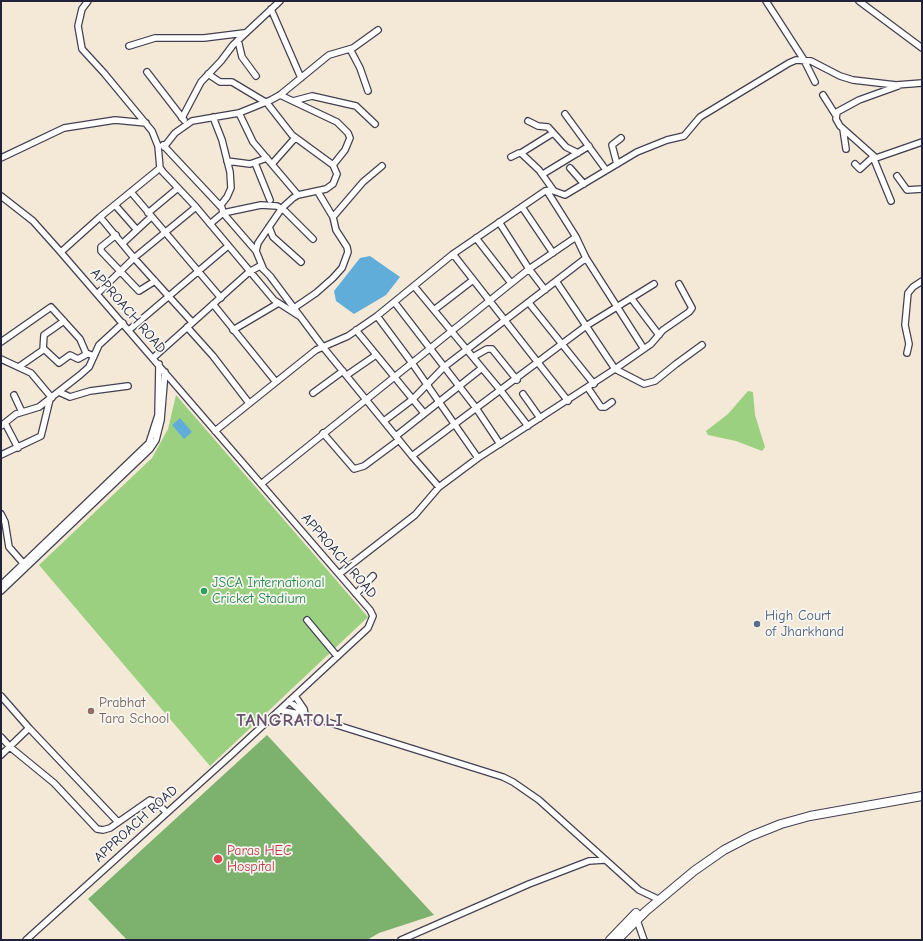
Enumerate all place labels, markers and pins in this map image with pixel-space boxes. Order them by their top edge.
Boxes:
place label: JSCA International Cricket Stadium [212,575,325,608]
marker: JSCA International Cricket Stadium [199,586,209,596]
place label: High Court of Jharkhand [765,608,844,640]
marker: High Court of Jharkhand [752,619,762,629]
place label: Prabhat Tara School [99,695,169,728]
marker: Prabhat Tara School [86,706,96,716]
place label: Paras HEC Hospital [227,843,292,876]
marker: Paras HEC Hospital [212,853,224,865]

